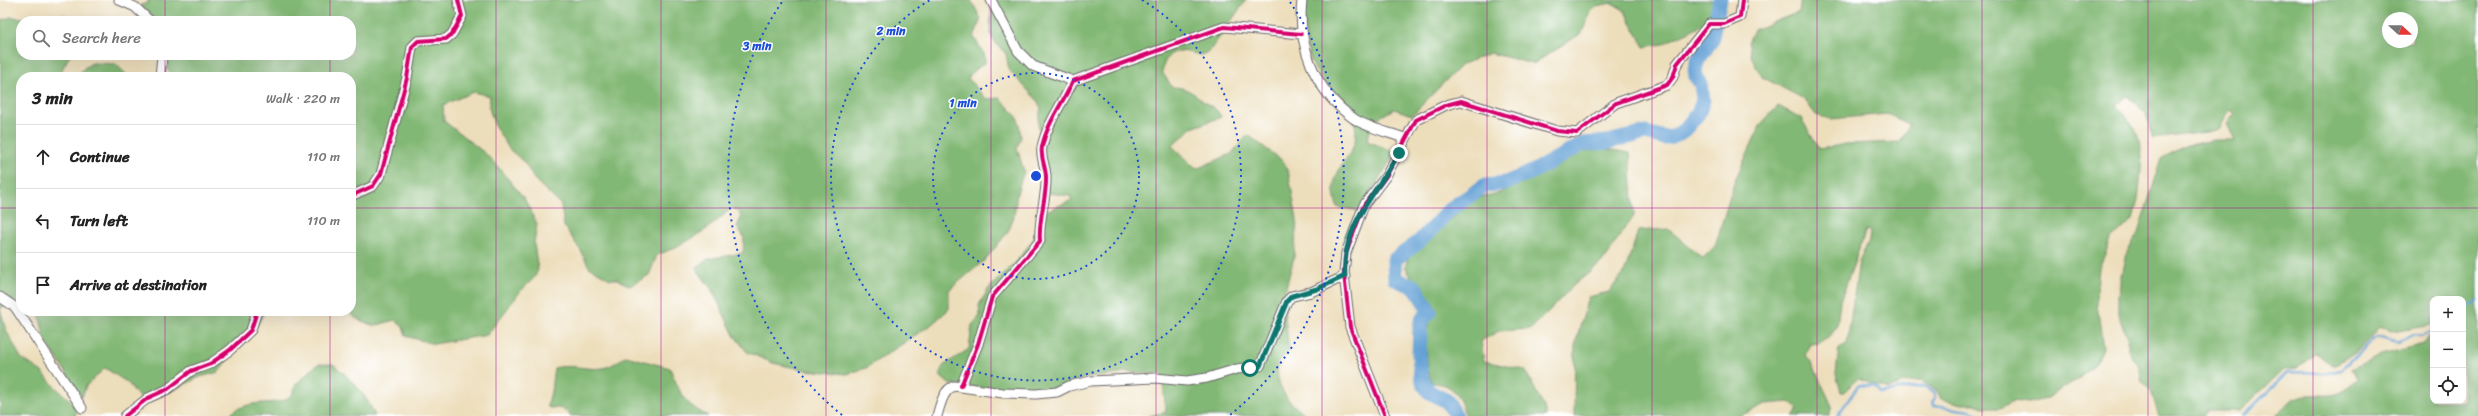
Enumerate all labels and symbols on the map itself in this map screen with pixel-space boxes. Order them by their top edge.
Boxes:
north arrow [2382,12,2418,48]
text: 2 min [875,20,906,42]
text: 3 min [742,35,772,57]
text: 1 min [949,92,977,114]
route end [1390,144,1408,162]
centre of rings [1029,169,1043,183]
route start [1241,359,1259,377]

